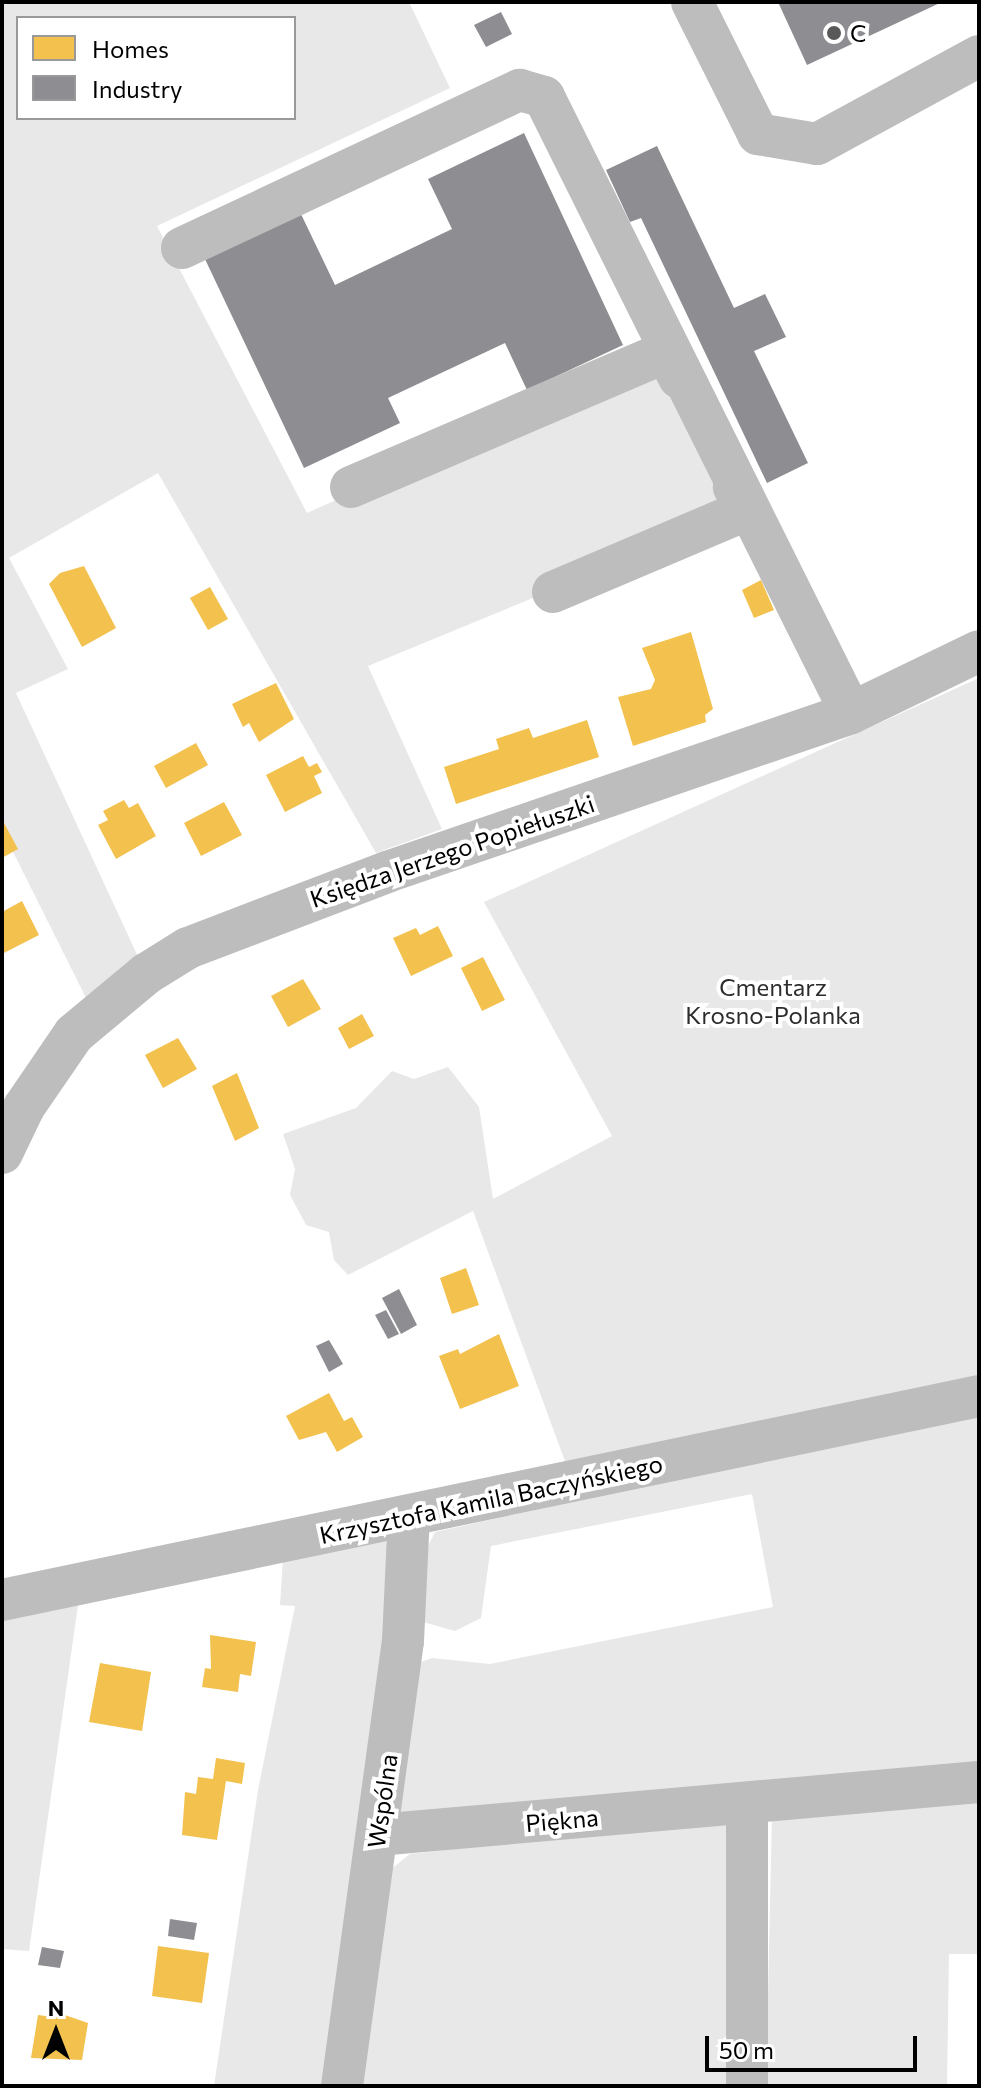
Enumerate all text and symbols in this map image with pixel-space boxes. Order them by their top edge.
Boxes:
legend [16,16,296,120]
place label: C [850,19,866,47]
marker: C [825,24,843,42]
text: Homes [92,34,169,63]
text: Industry [92,74,182,103]
street label: Księdza Jerzego Popiełuszki [306,789,598,913]
park label: Cmentarz Krosno-Polanka [685,973,861,1029]
street label: Krzysztofa Kamila Baczyńskiego [317,1449,665,1549]
street label: Wspólna [361,1752,403,1850]
street label: Piękna [524,1802,600,1838]
north arrow [16,1992,96,2072]
text: N [48,1994,64,2021]
scale bar [709,2020,921,2070]
text: 50 m [719,2035,774,2064]

